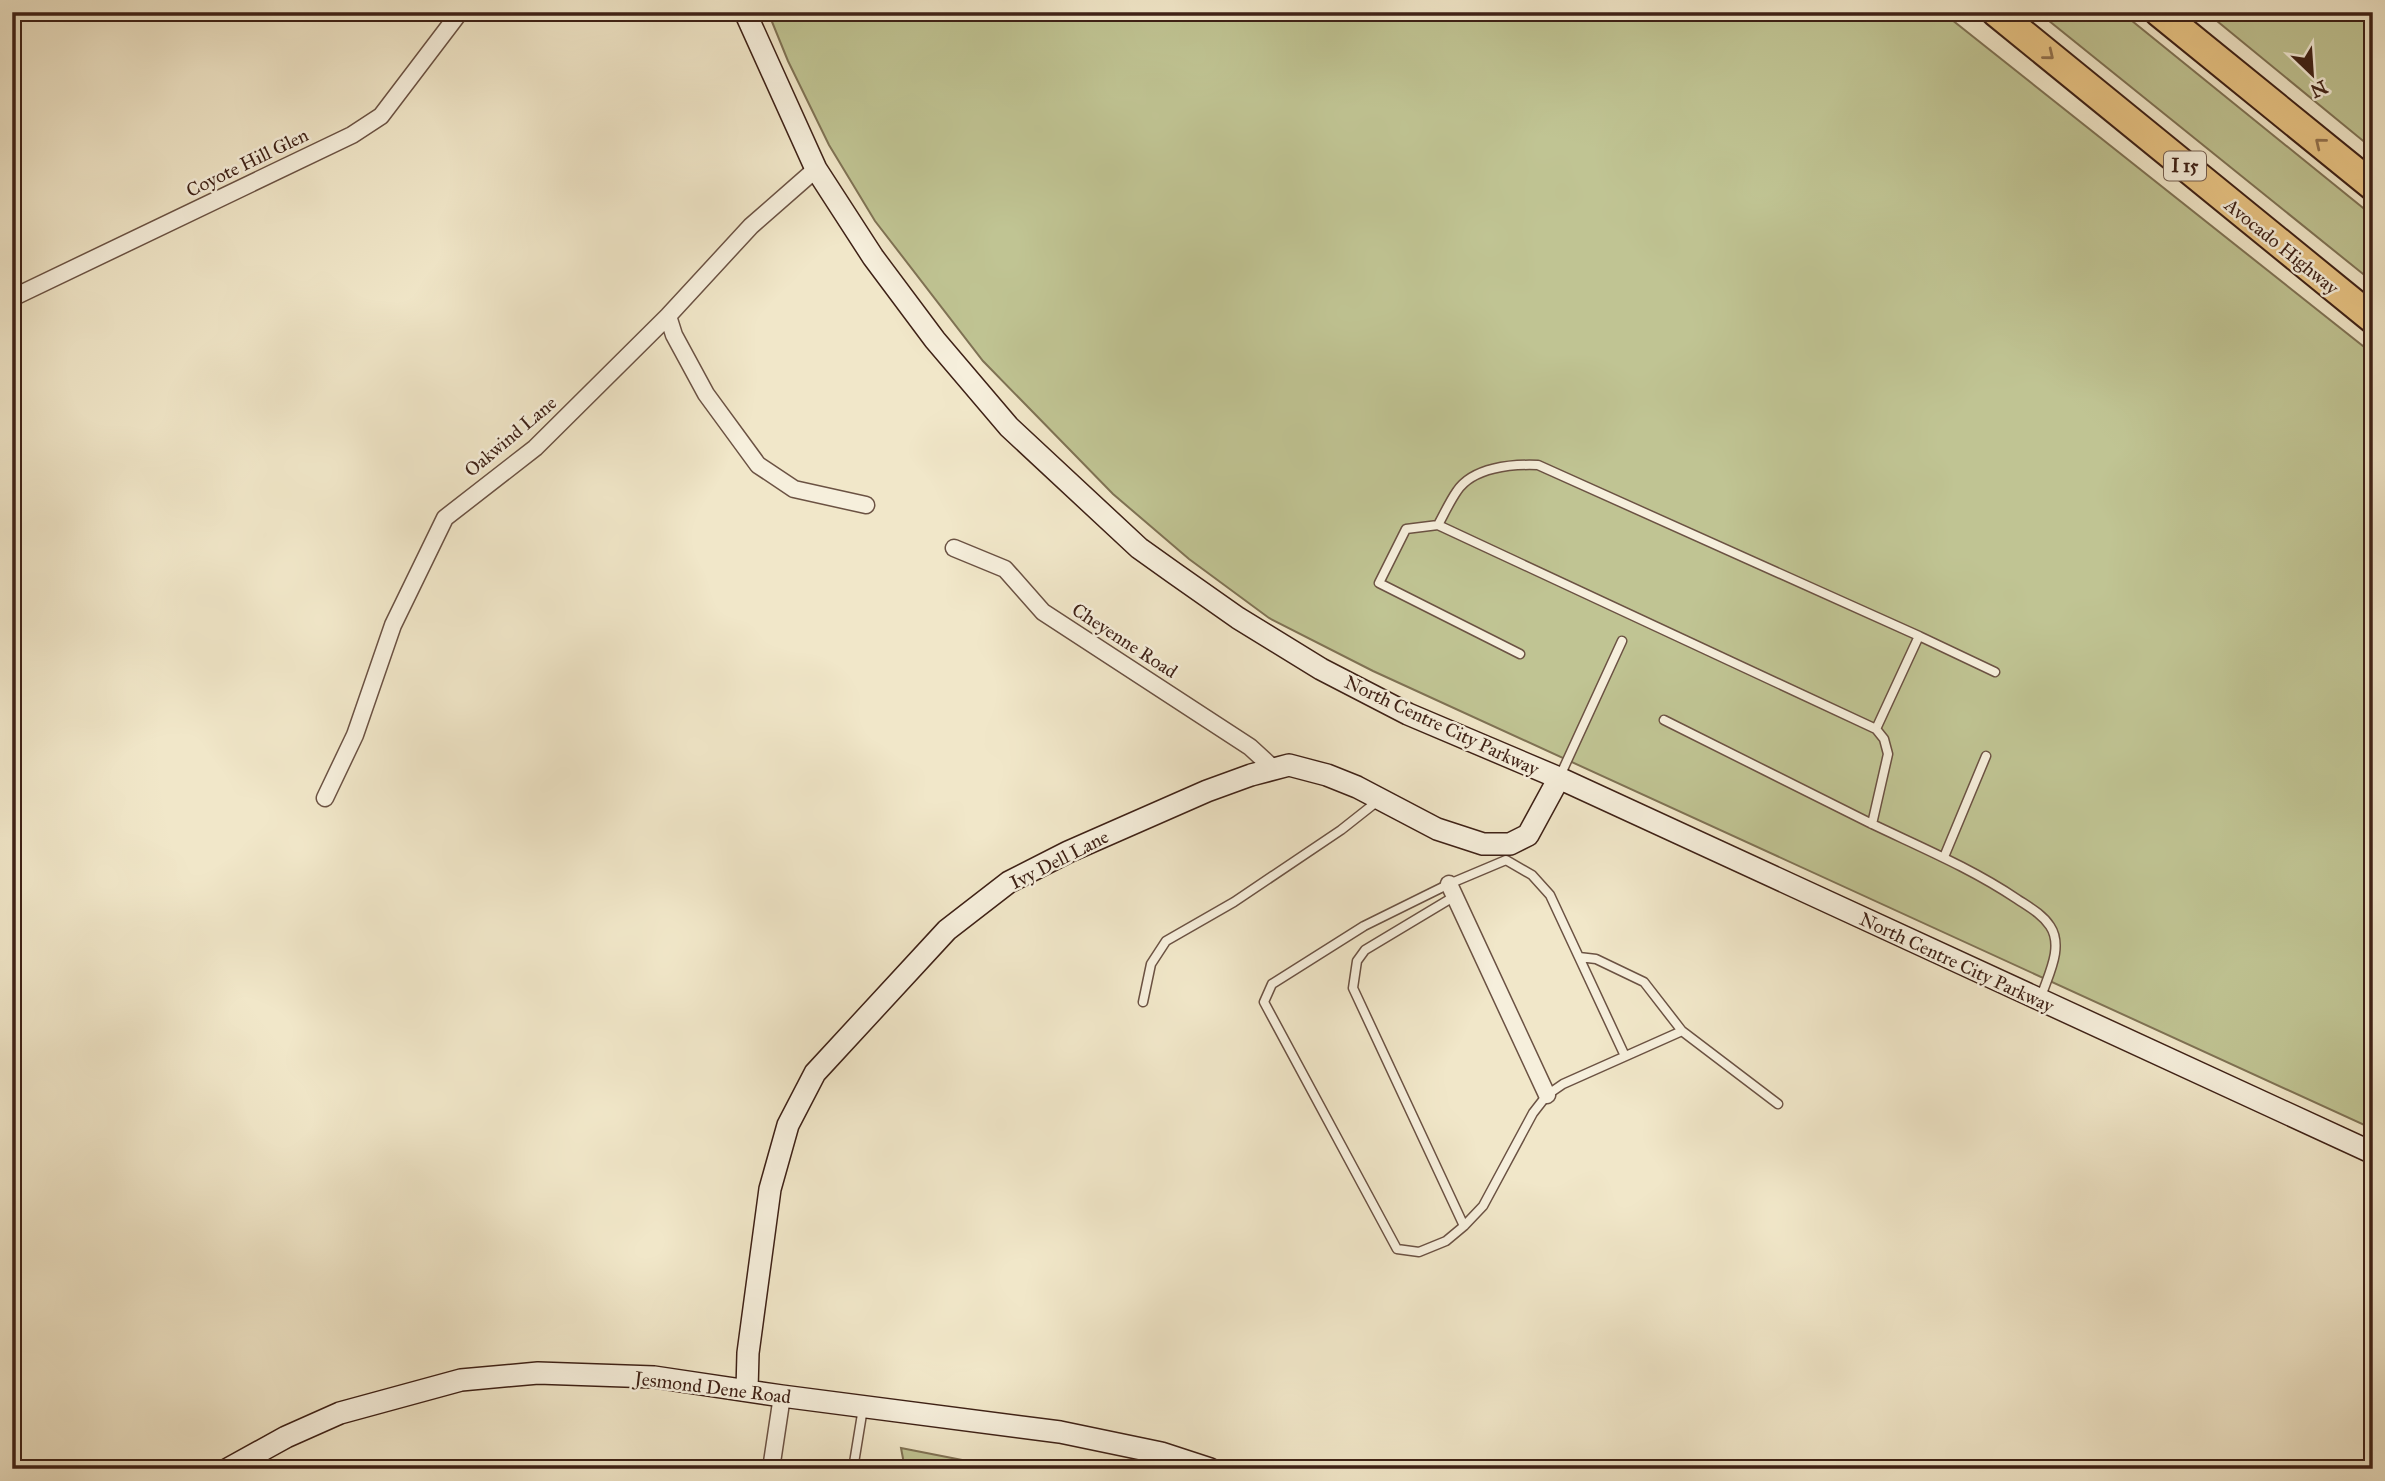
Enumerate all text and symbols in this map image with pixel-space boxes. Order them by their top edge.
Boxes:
north arrow [2276,38,2346,108]
one-way arrow [2042,47,2054,60]
text: N [2307,75,2331,103]
street label: Coyote Hill Glen [182,123,312,202]
one-way arrow [2315,138,2327,151]
road number: I 15 [2164,152,2206,181]
street label: Avocado Highway [2219,193,2344,301]
street label: Oakwind Lane [460,391,561,482]
street label: Cheyenne Road [1068,598,1182,683]
street label: North Centre City Parkway [1341,670,1544,781]
street label: Ivy Dell Lane [1006,825,1112,894]
street label: North Centre City Parkway [1856,907,2059,1018]
street label: Jesmond Dene Road [631,1366,793,1410]

